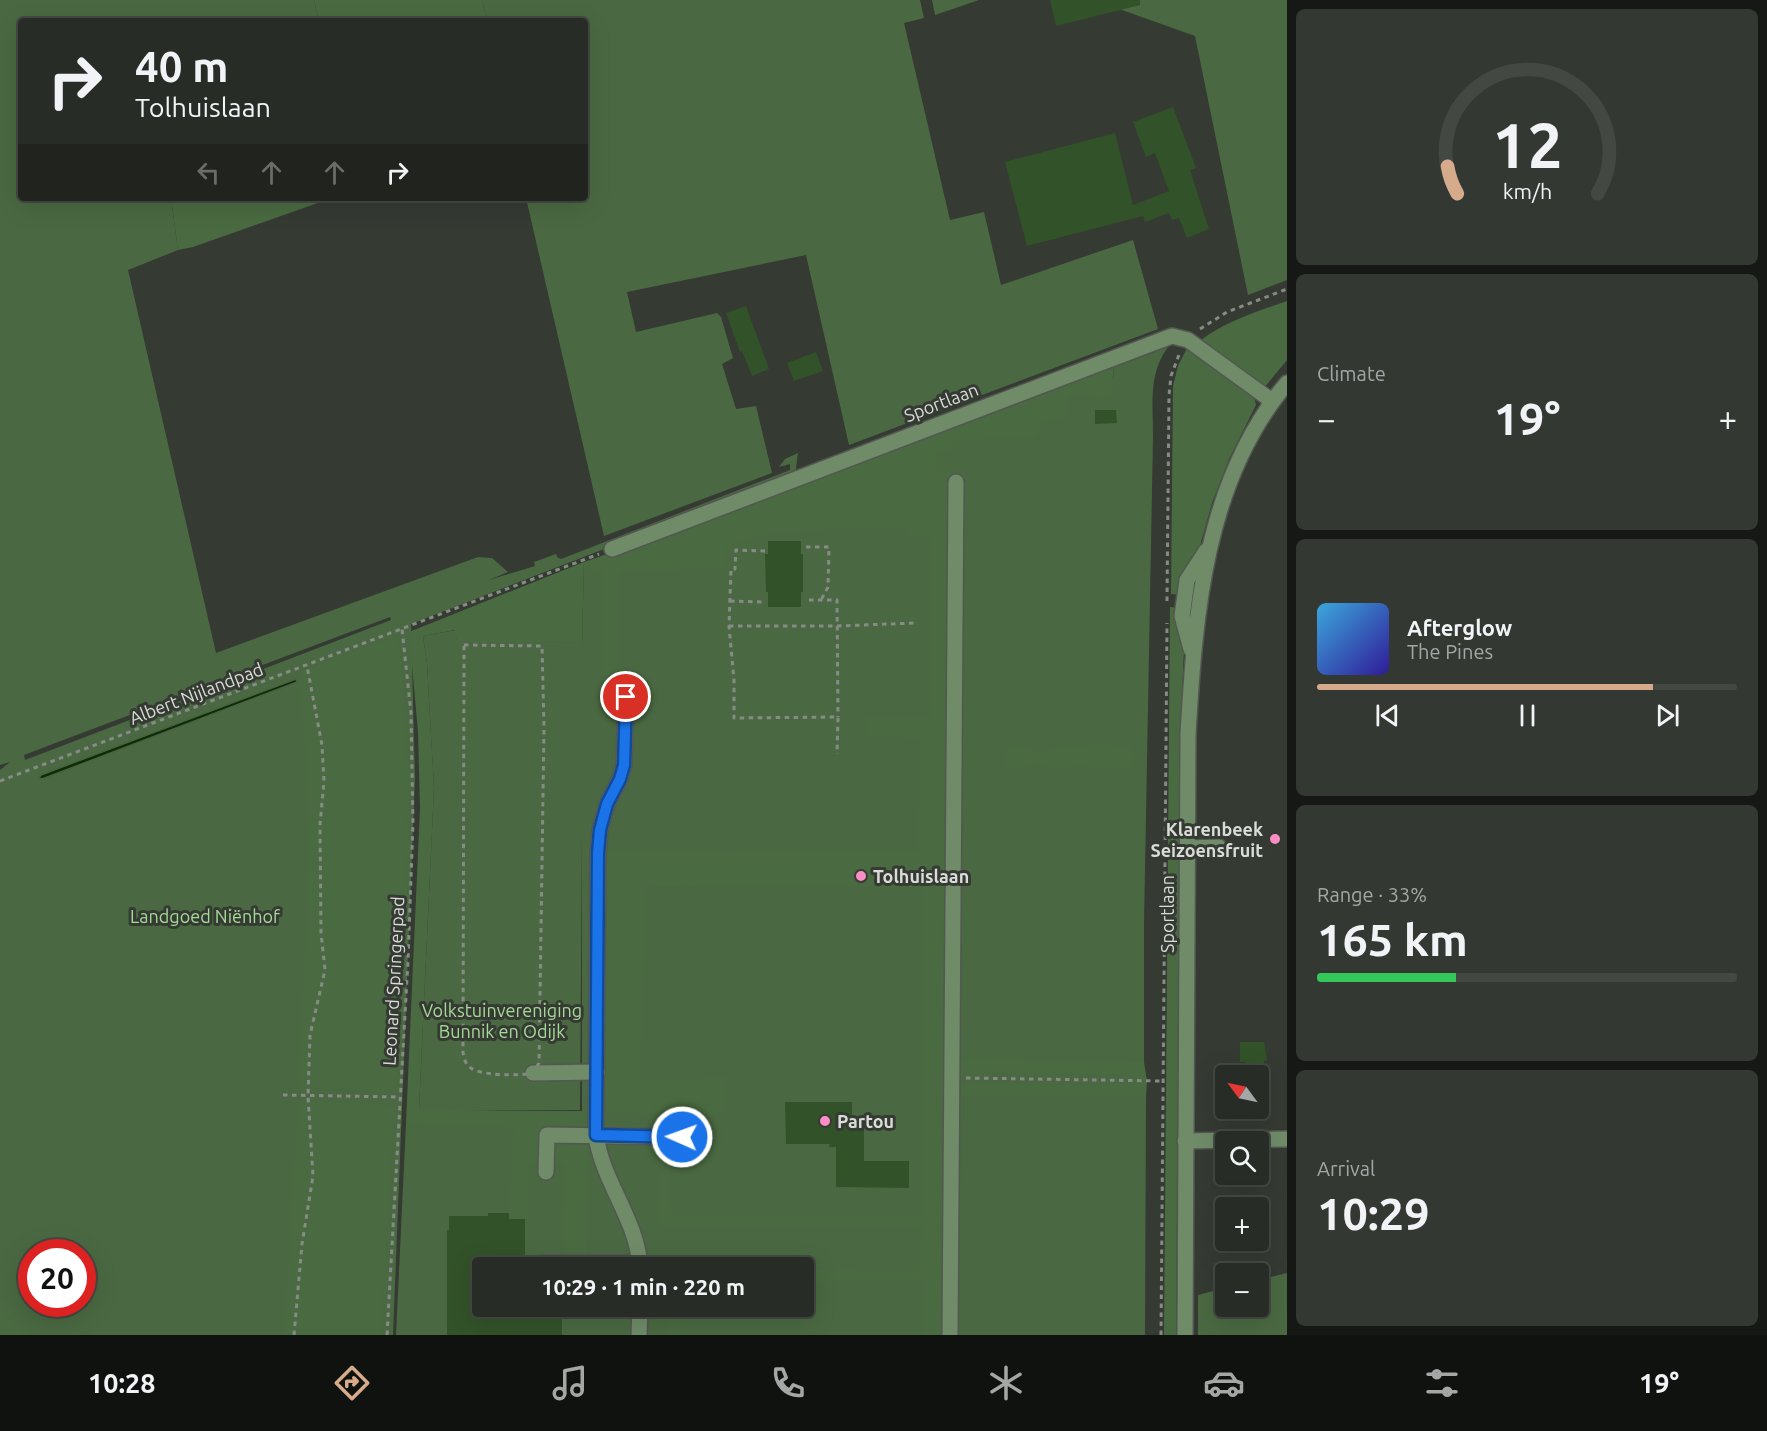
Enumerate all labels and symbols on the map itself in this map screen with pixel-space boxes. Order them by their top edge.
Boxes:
street label: Sportlaan [901,379,981,425]
street label: Albert Nijlandpad [126,658,266,728]
pin [600,671,651,722]
place label: Klarenbeek Seizoensfruit [1150,819,1263,860]
marker: Klarenbeek Seizoensfruit [1268,832,1282,846]
place label: Tolhuislaan [873,866,969,886]
marker: Tolhuislaan [854,869,868,883]
street label: Sportlaan [1157,875,1177,953]
street label: Leonard Springerpad [379,896,407,1066]
park label: Landgoed Niënhof [130,906,280,926]
park label: Volkstuinvereniging Bunnik en Odijk [422,1000,582,1041]
north arrow [1215,1065,1269,1119]
position arrow [650,1105,714,1169]
place label: Partou [837,1111,894,1131]
marker: Partou [818,1114,832,1128]
speed limit sign: 20 [18,1239,96,1317]

